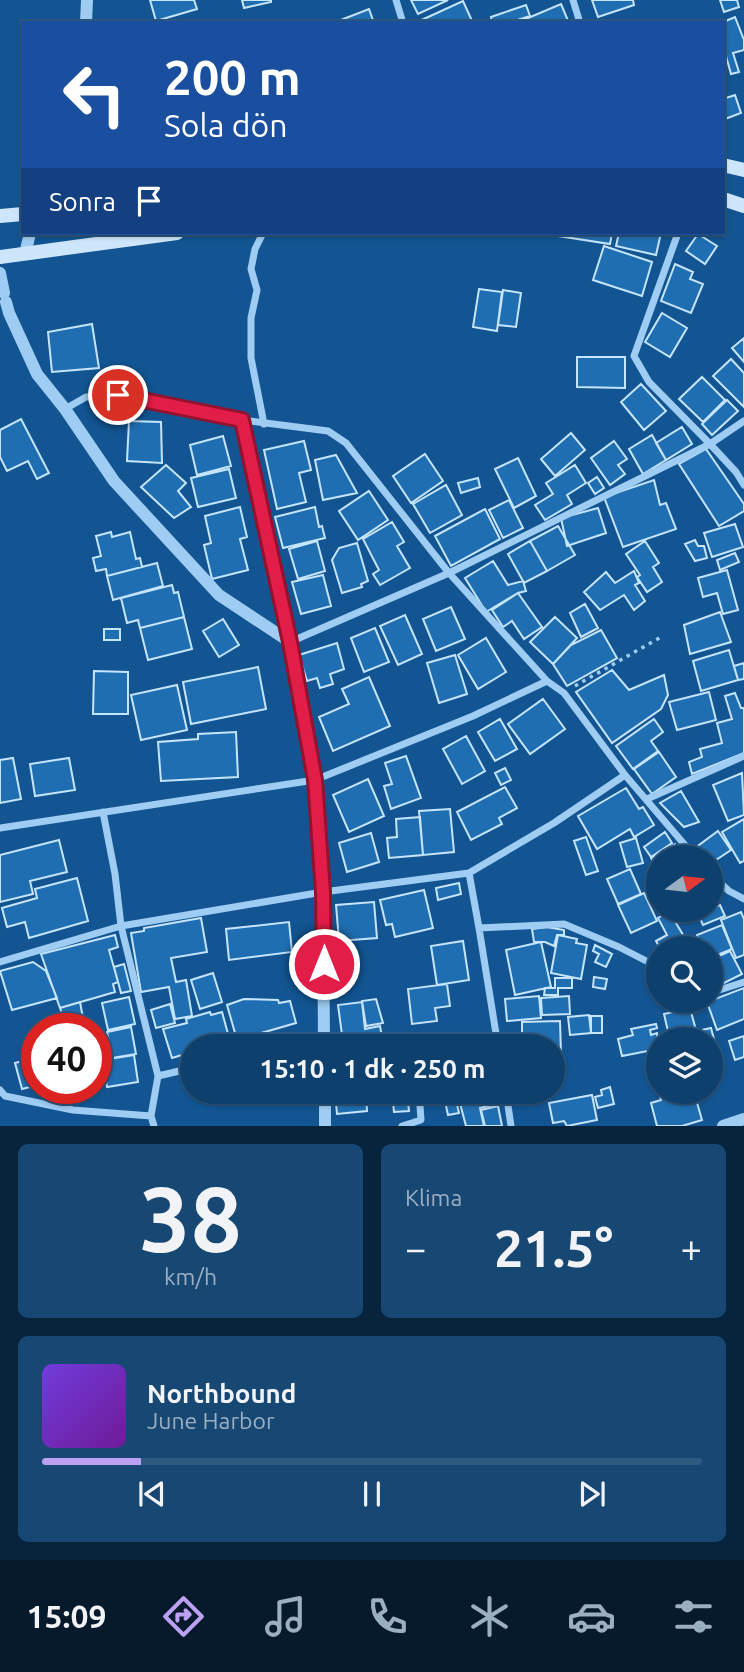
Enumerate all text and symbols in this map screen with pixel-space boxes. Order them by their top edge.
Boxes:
icon: left [49,49,140,140]
text: 200 m [164,49,301,104]
text: Sola dön [164,107,287,143]
icon: arrive [130,182,168,220]
text: Sonra [49,187,116,216]
pin [88,365,148,425]
icon: arrive [99,376,137,414]
north arrow [646,845,723,922]
map controls [646,845,723,1104]
position arrow [287,927,361,1001]
button: search [646,936,723,1013]
speed limit sign: 40 [21,1013,112,1104]
button: layers [646,1027,723,1104]
text: 15:10 · 1 dk · 250 m [259,1054,486,1083]
text: 38 [139,1167,242,1269]
text: Klima [405,1185,462,1210]
text: 21.5° [494,1219,613,1277]
text: − [405,1227,426,1269]
text: + [681,1227,702,1269]
text: km/h [164,1264,217,1289]
text: Northbound [147,1379,296,1408]
text: June Harbor [147,1408,275,1433]
icon: previous [133,1475,171,1513]
icon: pause [353,1475,391,1513]
icon: next [573,1475,611,1513]
icon: directions [159,1592,208,1641]
icon: music [261,1592,310,1641]
icon: phone [363,1592,412,1641]
icon: climate [465,1592,514,1641]
icon: car [567,1592,616,1641]
icon: filters [669,1592,718,1641]
text: 15:09 [26,1598,107,1634]

